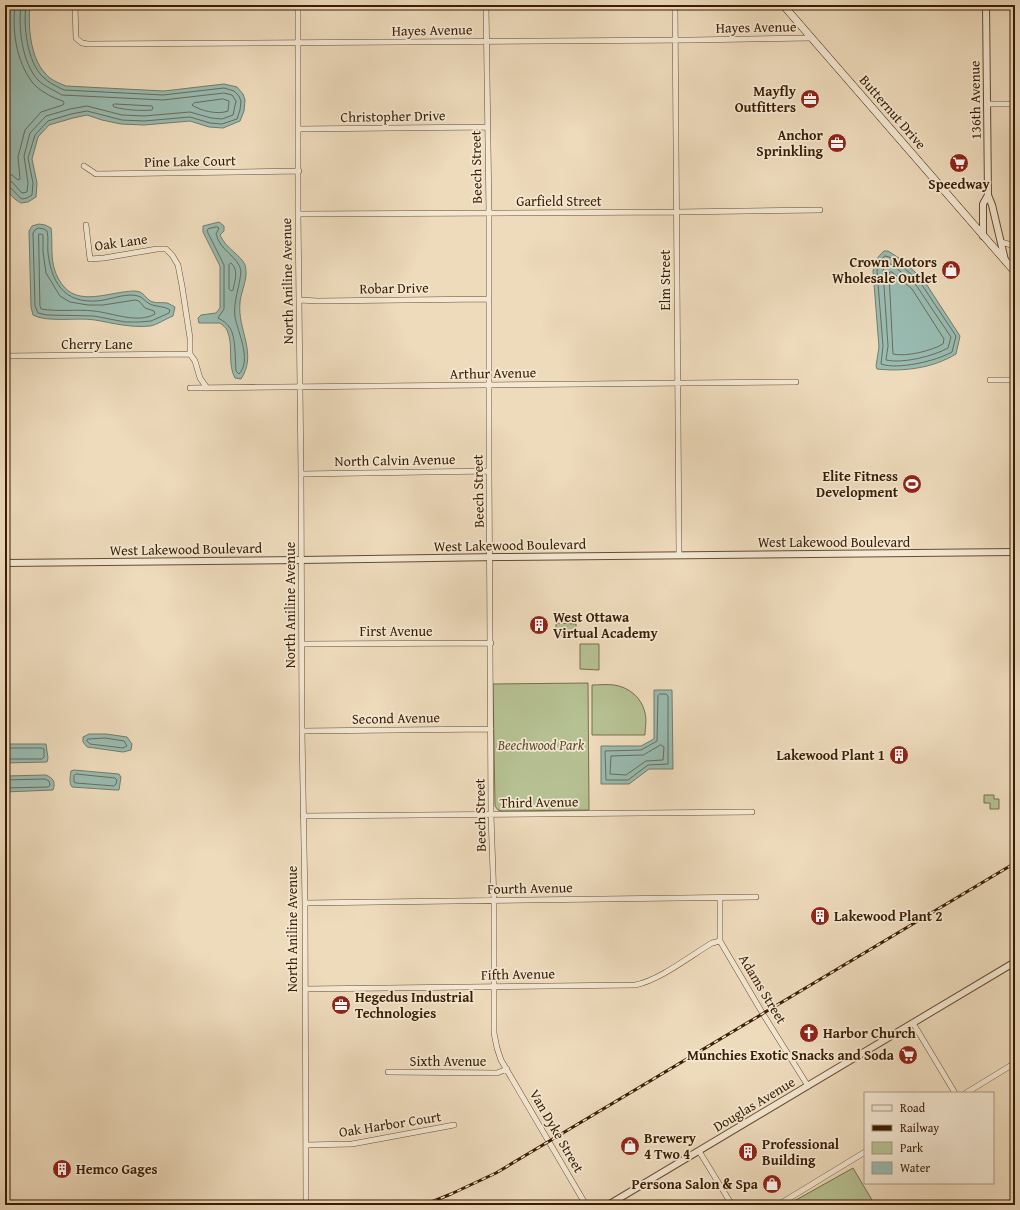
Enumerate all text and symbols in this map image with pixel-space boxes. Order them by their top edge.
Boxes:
street label: Hayes Avenue [715,16,797,38]
street label: Hayes Avenue [391,19,473,41]
street label: 136th Avenue [964,60,986,140]
street label: Butternut Drive [855,70,931,154]
place label: Mayfly Outfitters [735,81,797,117]
office icon: Mayfly Outfitters [799,88,821,110]
street label: Christopher Drive [340,105,446,127]
place label: Anchor Sprinkling [756,125,824,161]
street label: Beech Street [465,130,487,204]
office icon: Anchor Sprinkling [826,132,848,154]
street label: Pine Lake Court [144,150,236,172]
supermarket icon: Speedway [948,152,970,174]
place label: Speedway [928,174,990,194]
street label: Garfield Street [516,191,602,211]
street label: North Aniline Avenue [276,217,298,344]
street label: Oak Lane [93,228,149,256]
street label: Elm Street [655,249,675,310]
place label: Crown Motors Wholesale Outlet [832,252,938,288]
shop icon: Crown Motors Wholesale Outlet [940,259,962,281]
street label: Robar Drive [359,277,429,299]
street label: Cherry Lane [61,334,133,354]
street label: Arthur Avenue [450,362,537,384]
street label: North Calvin Avenue [334,449,456,471]
street label: Beech Street [467,454,489,528]
place label: Elite Fitness Development [816,466,899,502]
sports icon: Elite Fitness Development [901,473,923,495]
street label: West Lakewood Boulevard [758,532,911,552]
street label: West Lakewood Boulevard [434,534,587,556]
street label: West Lakewood Boulevard [110,538,263,560]
street label: North Aniline Avenue [280,541,300,668]
place label: West Ottawa Virtual Academy [553,607,659,643]
building icon: West Ottawa Virtual Academy [528,614,550,636]
street label: First Avenue [359,621,433,641]
street label: Second Avenue [352,707,441,729]
park label: Beechwood Park [497,735,585,755]
building icon: Lakewood Plant 1 [888,744,910,766]
place label: Lakewood Plant 1 [777,745,885,765]
street label: Beech Street [469,778,491,852]
street label: Third Avenue [499,791,579,813]
street label: North Aniline Avenue [282,865,302,992]
street label: Fourth Avenue [487,877,573,899]
building icon: Lakewood Plant 2 [809,905,831,927]
place label: Lakewood Plant 2 [834,906,942,926]
street label: Adams Street [734,950,792,1028]
street label: Fifth Avenue [481,963,556,985]
place label: Hegedus Industrial Technologies [355,987,474,1023]
office icon: Hegedus Industrial Technologies [330,994,352,1016]
church icon: Harbor Church [798,1022,820,1044]
place label: Harbor Church [823,1023,917,1043]
supermarket icon: Munchies Exotic Snacks and Soda [897,1044,919,1066]
place label: Munchies Exotic Snacks and Soda [687,1045,895,1065]
street label: Sixth Avenue [410,1051,487,1071]
street label: Douglas Avenue [709,1071,799,1136]
street label: Van Dyke Street [525,1086,589,1176]
legend [864,1092,994,1184]
text: Road [900,1099,926,1116]
street label: Oak Harbor Court [337,1106,443,1142]
text: Railway [900,1119,939,1136]
place label: Brewery 4 Two 4 [644,1128,697,1164]
place label: Professional Building [762,1134,840,1170]
shop icon: Brewery 4 Two 4 [619,1135,641,1157]
text: Park [900,1139,924,1156]
building icon: Professional Building [737,1141,759,1163]
building icon: Hemco Gages [51,1158,73,1180]
place label: Hemco Gages [76,1159,158,1179]
text: Water [900,1159,930,1176]
shop icon: Persona Salon & Spa [761,1173,783,1195]
place label: Persona Salon & Spa [631,1174,759,1194]

